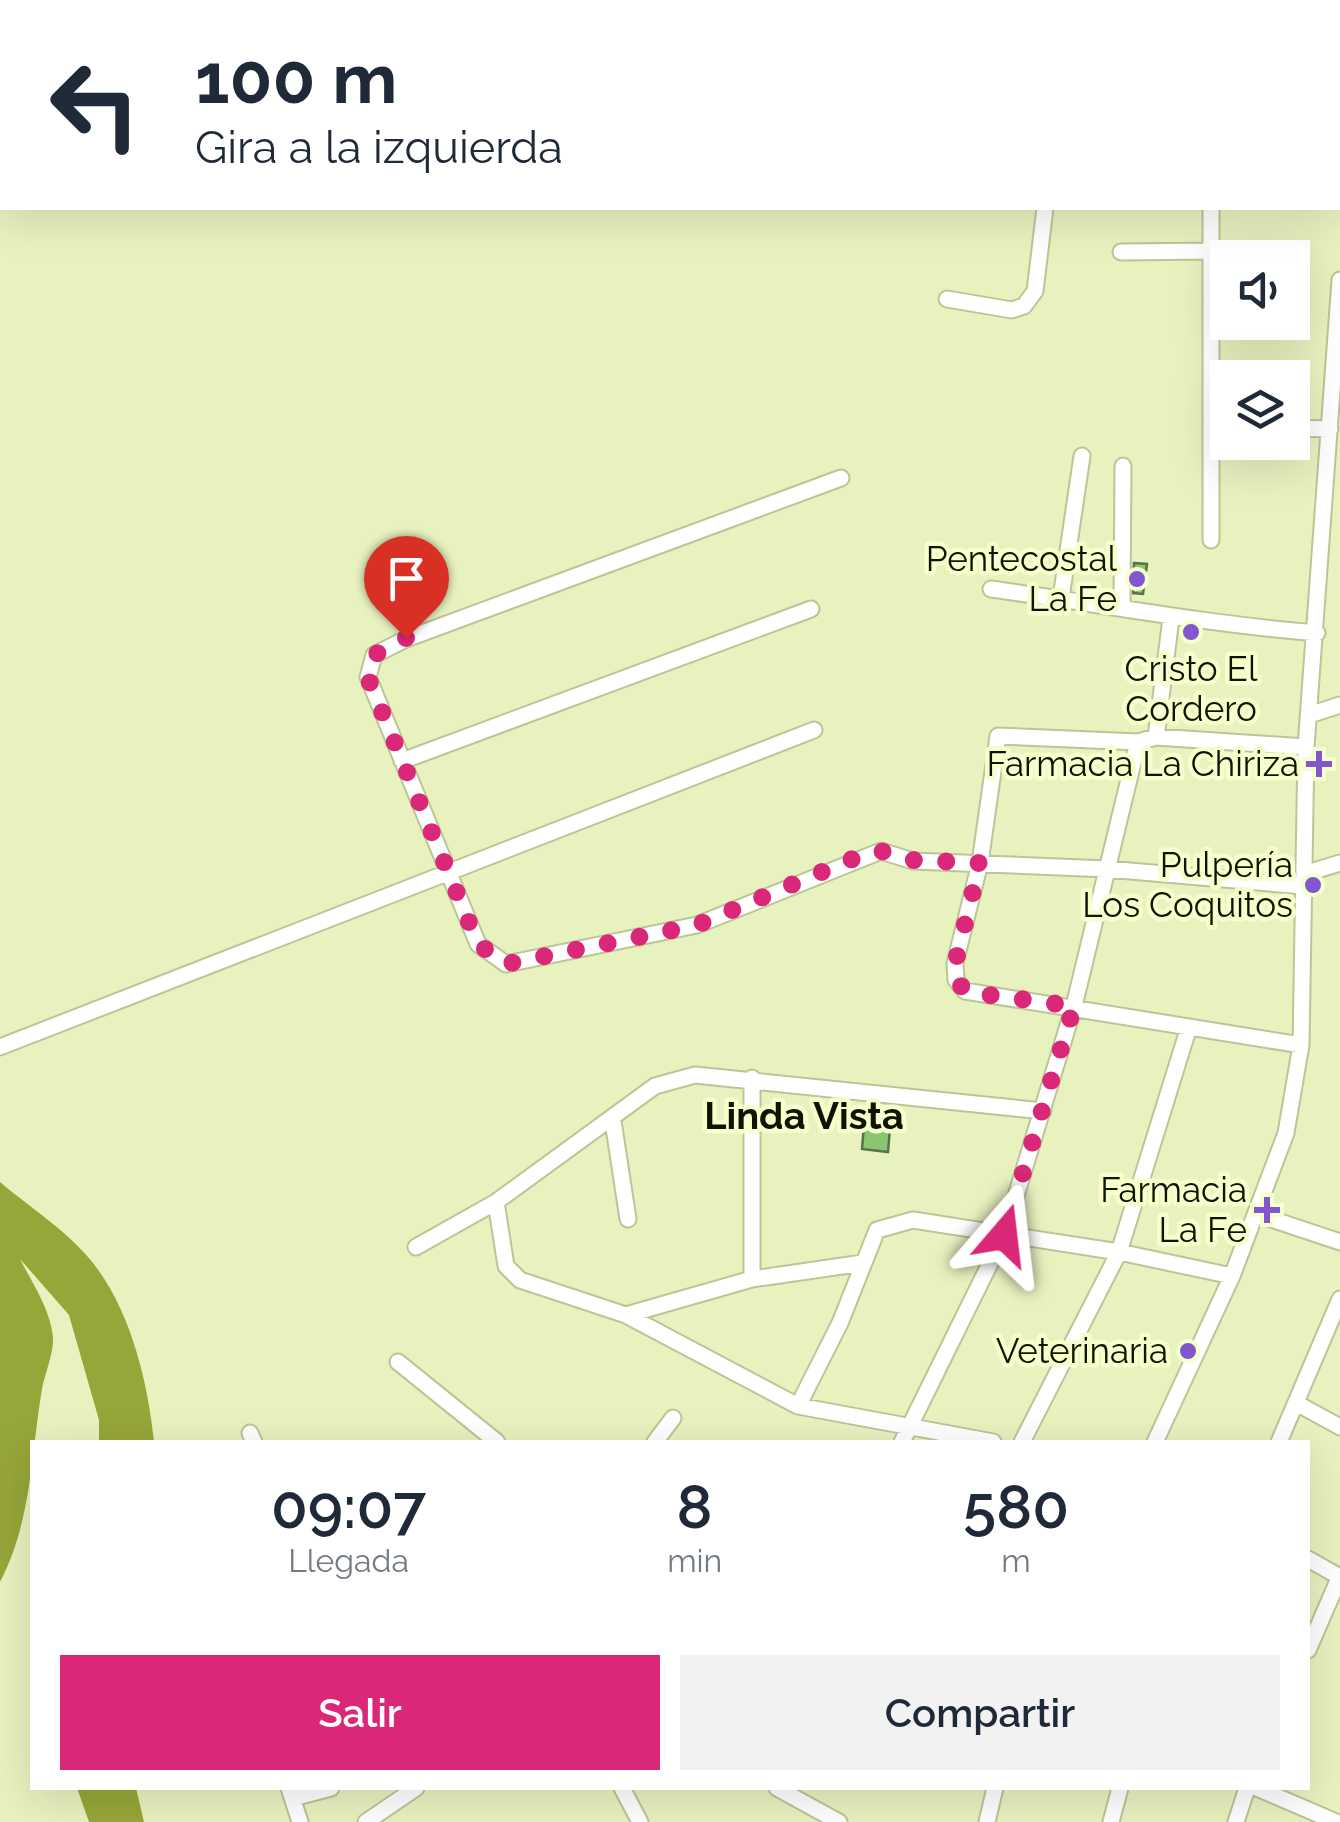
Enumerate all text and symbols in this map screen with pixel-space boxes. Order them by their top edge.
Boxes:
text: 100 m [195,37,398,119]
icon: left [30,40,160,170]
text: Gira a la izquierda [195,121,563,174]
map controls [1210,240,1310,460]
button: sound [1210,240,1310,340]
button: layers [1210,360,1310,460]
pin [364,536,449,639]
place label: Pentecostal La Fe [926,538,1117,619]
icon: arrive [379,551,434,606]
marker: Pentecostal La Fe [1126,568,1148,590]
marker: Cristo El Cordero [1180,621,1202,643]
place label: Cristo El Cordero [1125,648,1258,729]
place label: Farmacia La Chiriza [987,743,1299,784]
marker: Farmacia La Chiriza [1308,753,1330,775]
place label: Pulpería Los Coquitos [1082,844,1293,925]
marker: Pulpería Los Coquitos [1302,874,1324,896]
district label: Linda Vista [704,1093,904,1138]
place label: Farmacia La Fe [1100,1169,1247,1250]
position arrow [952,1183,1056,1287]
marker: Farmacia La Fe [1256,1199,1278,1221]
place label: Veterinaria [996,1330,1168,1371]
marker: Veterinaria [1177,1340,1199,1362]
text: 09:07 [271,1472,426,1542]
text: 8 [677,1472,713,1542]
text: 580 [963,1472,1069,1542]
text: Llegada [288,1542,409,1579]
text: min [667,1542,722,1579]
text: m [1001,1542,1031,1579]
button: Salir [60,1655,660,1770]
button: Compartir [680,1655,1280,1770]

